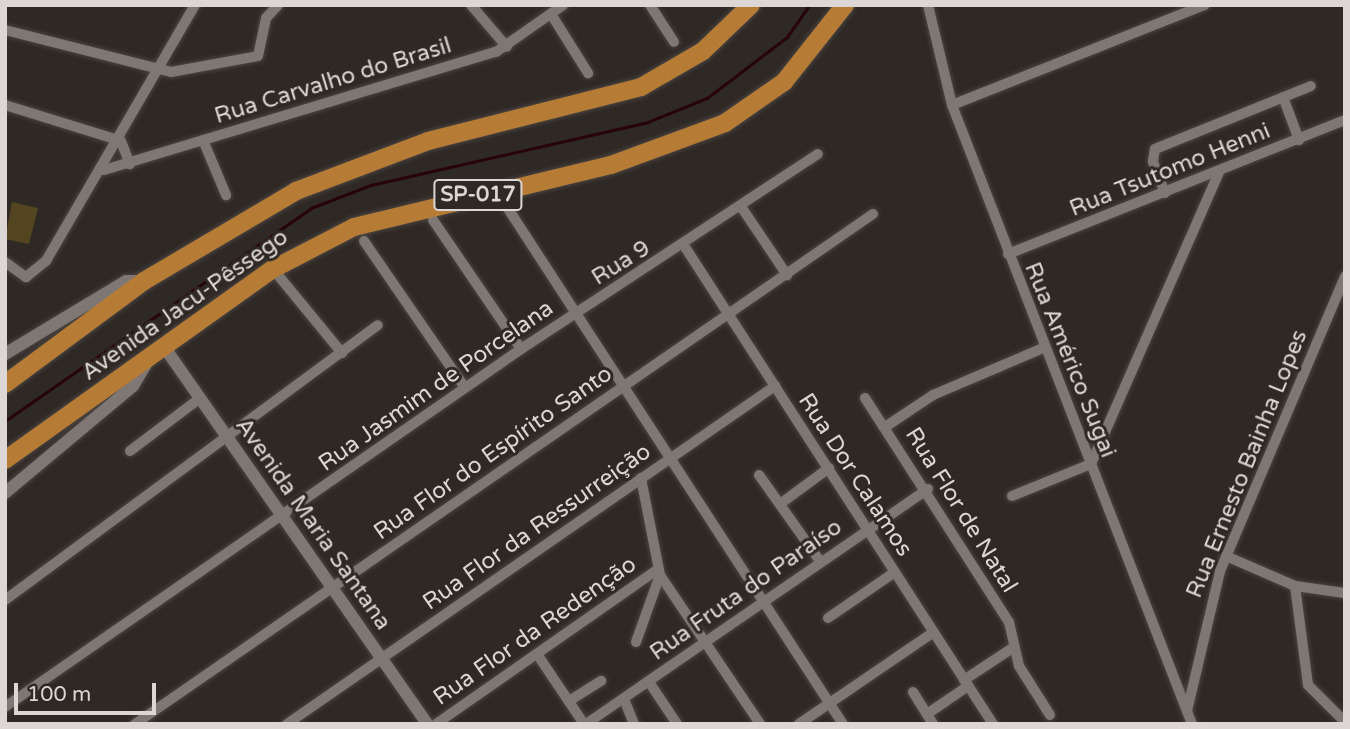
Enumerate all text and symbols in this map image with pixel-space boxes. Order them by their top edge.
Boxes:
street label: Rua Carvalho do Brasil [211,32,455,130]
street label: Rua Tsutomo Henni [1066,117,1274,223]
road number: SP-017 [433,178,524,212]
street label: Avenida Jacu-Pêssego [77,223,293,387]
street label: Rua 9 [587,234,655,292]
street label: Rua Américo Sugai [1018,258,1122,462]
street label: Rua Jasmim de Porcelana [313,294,559,478]
street label: Rua Ernesto Bainha Lopes [1181,326,1313,602]
street label: Rua Flor do Espírito Santo [369,360,617,546]
street label: Rua Dor Calamos [792,388,918,562]
street label: Avenida Maria Santana [229,413,397,635]
street label: Rua Flor de Natal [899,422,1023,598]
street label: Rua Flor da Ressurreição [418,438,656,616]
street label: Rua Fruta do Paraíso [645,513,847,667]
street label: Rua Flor da Redenção [428,551,642,711]
scale bar [18,670,159,714]
text: 100 m [27,682,91,707]

